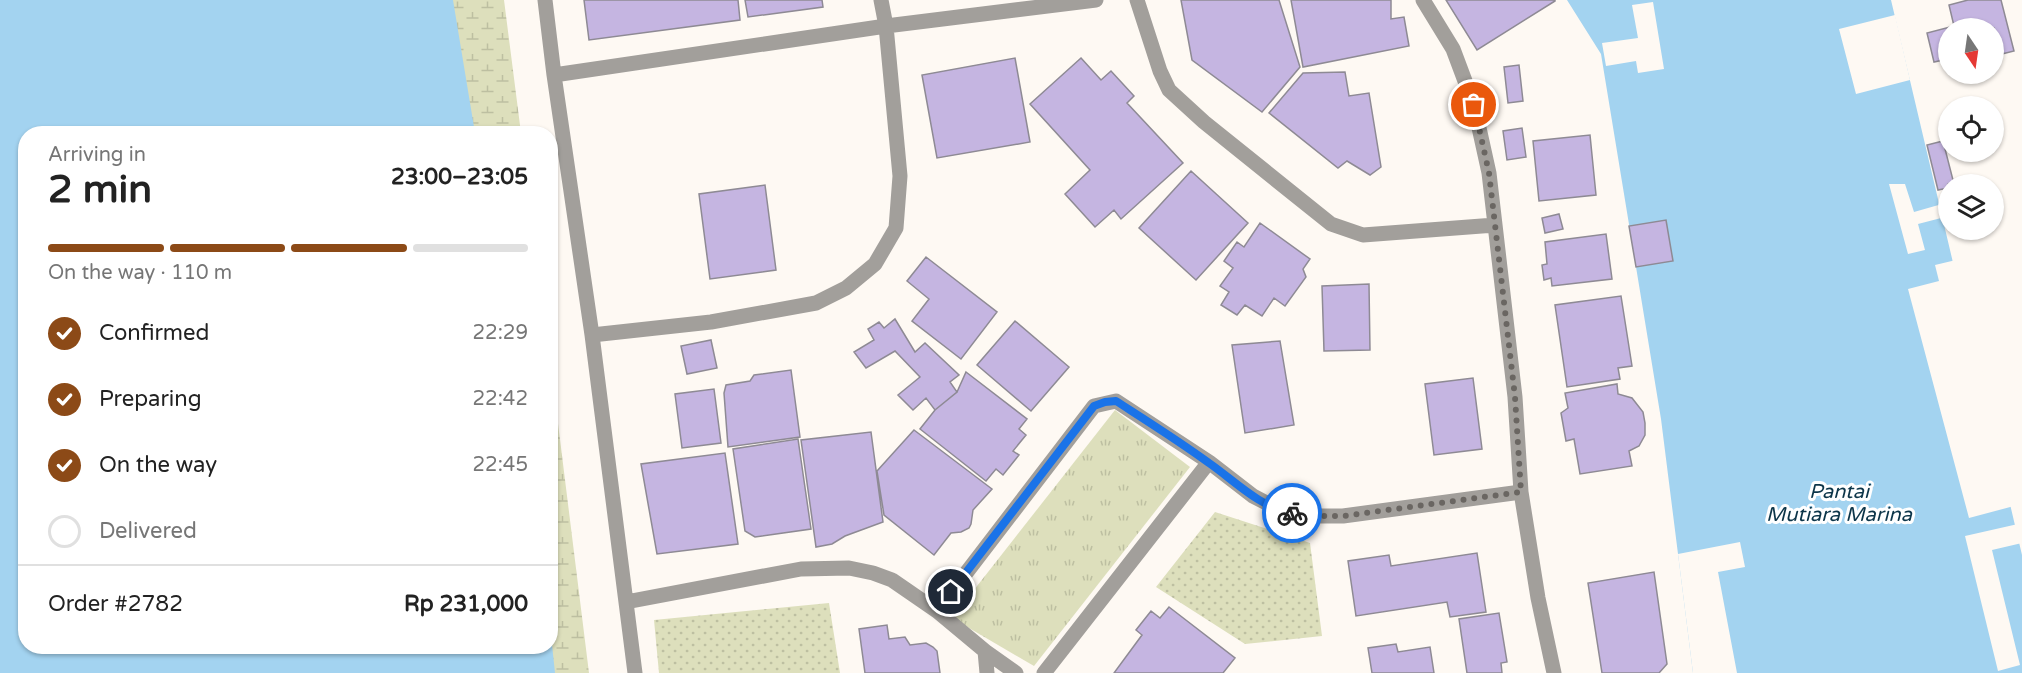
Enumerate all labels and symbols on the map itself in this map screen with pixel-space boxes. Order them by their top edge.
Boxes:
north arrow [1938,18,2004,84]
pin [1448,79,1499,130]
water label: Pantai Mutiara Marina [1766,480,1913,527]
courier [1262,483,1322,543]
pin [925,566,976,617]

